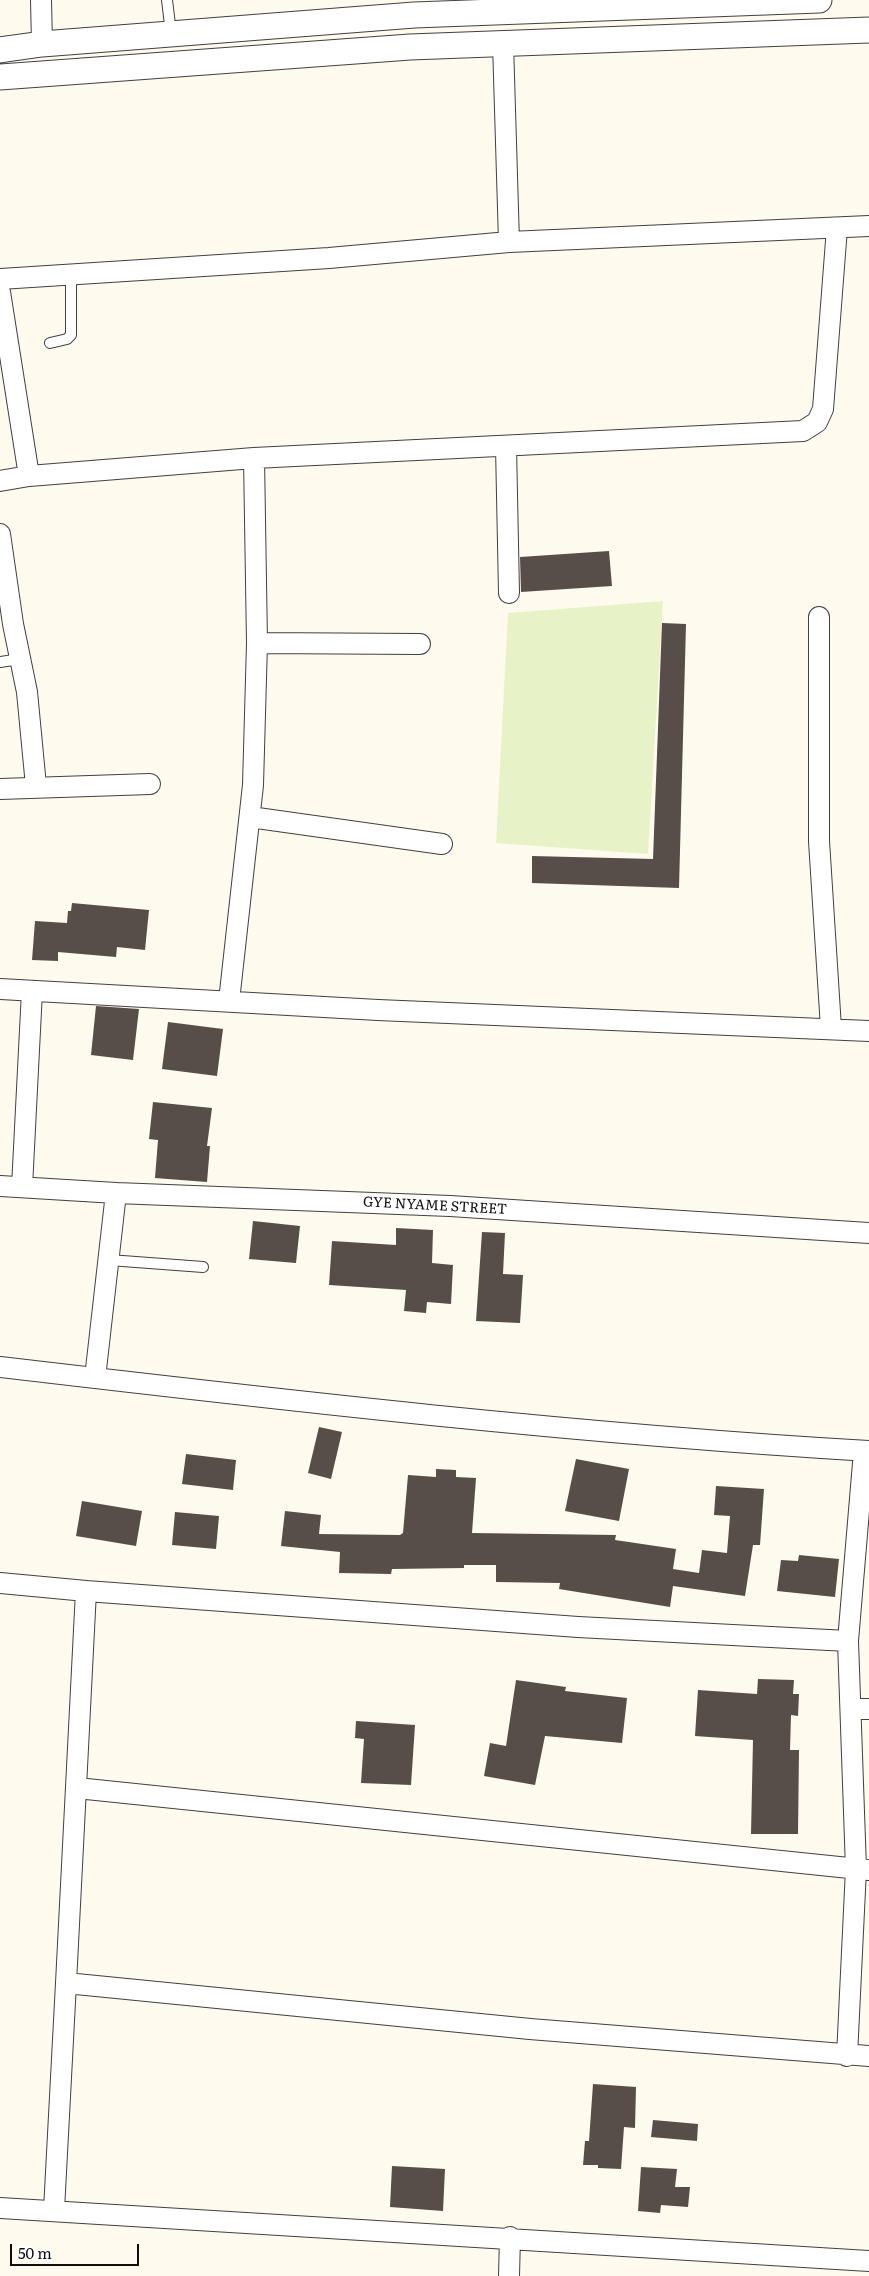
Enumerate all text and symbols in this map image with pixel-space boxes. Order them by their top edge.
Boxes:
street label: GYE NYAME STREET [363,1194,507,1218]
scale bar [12,2234,141,2266]
text: 50 m [18,2241,52,2264]

